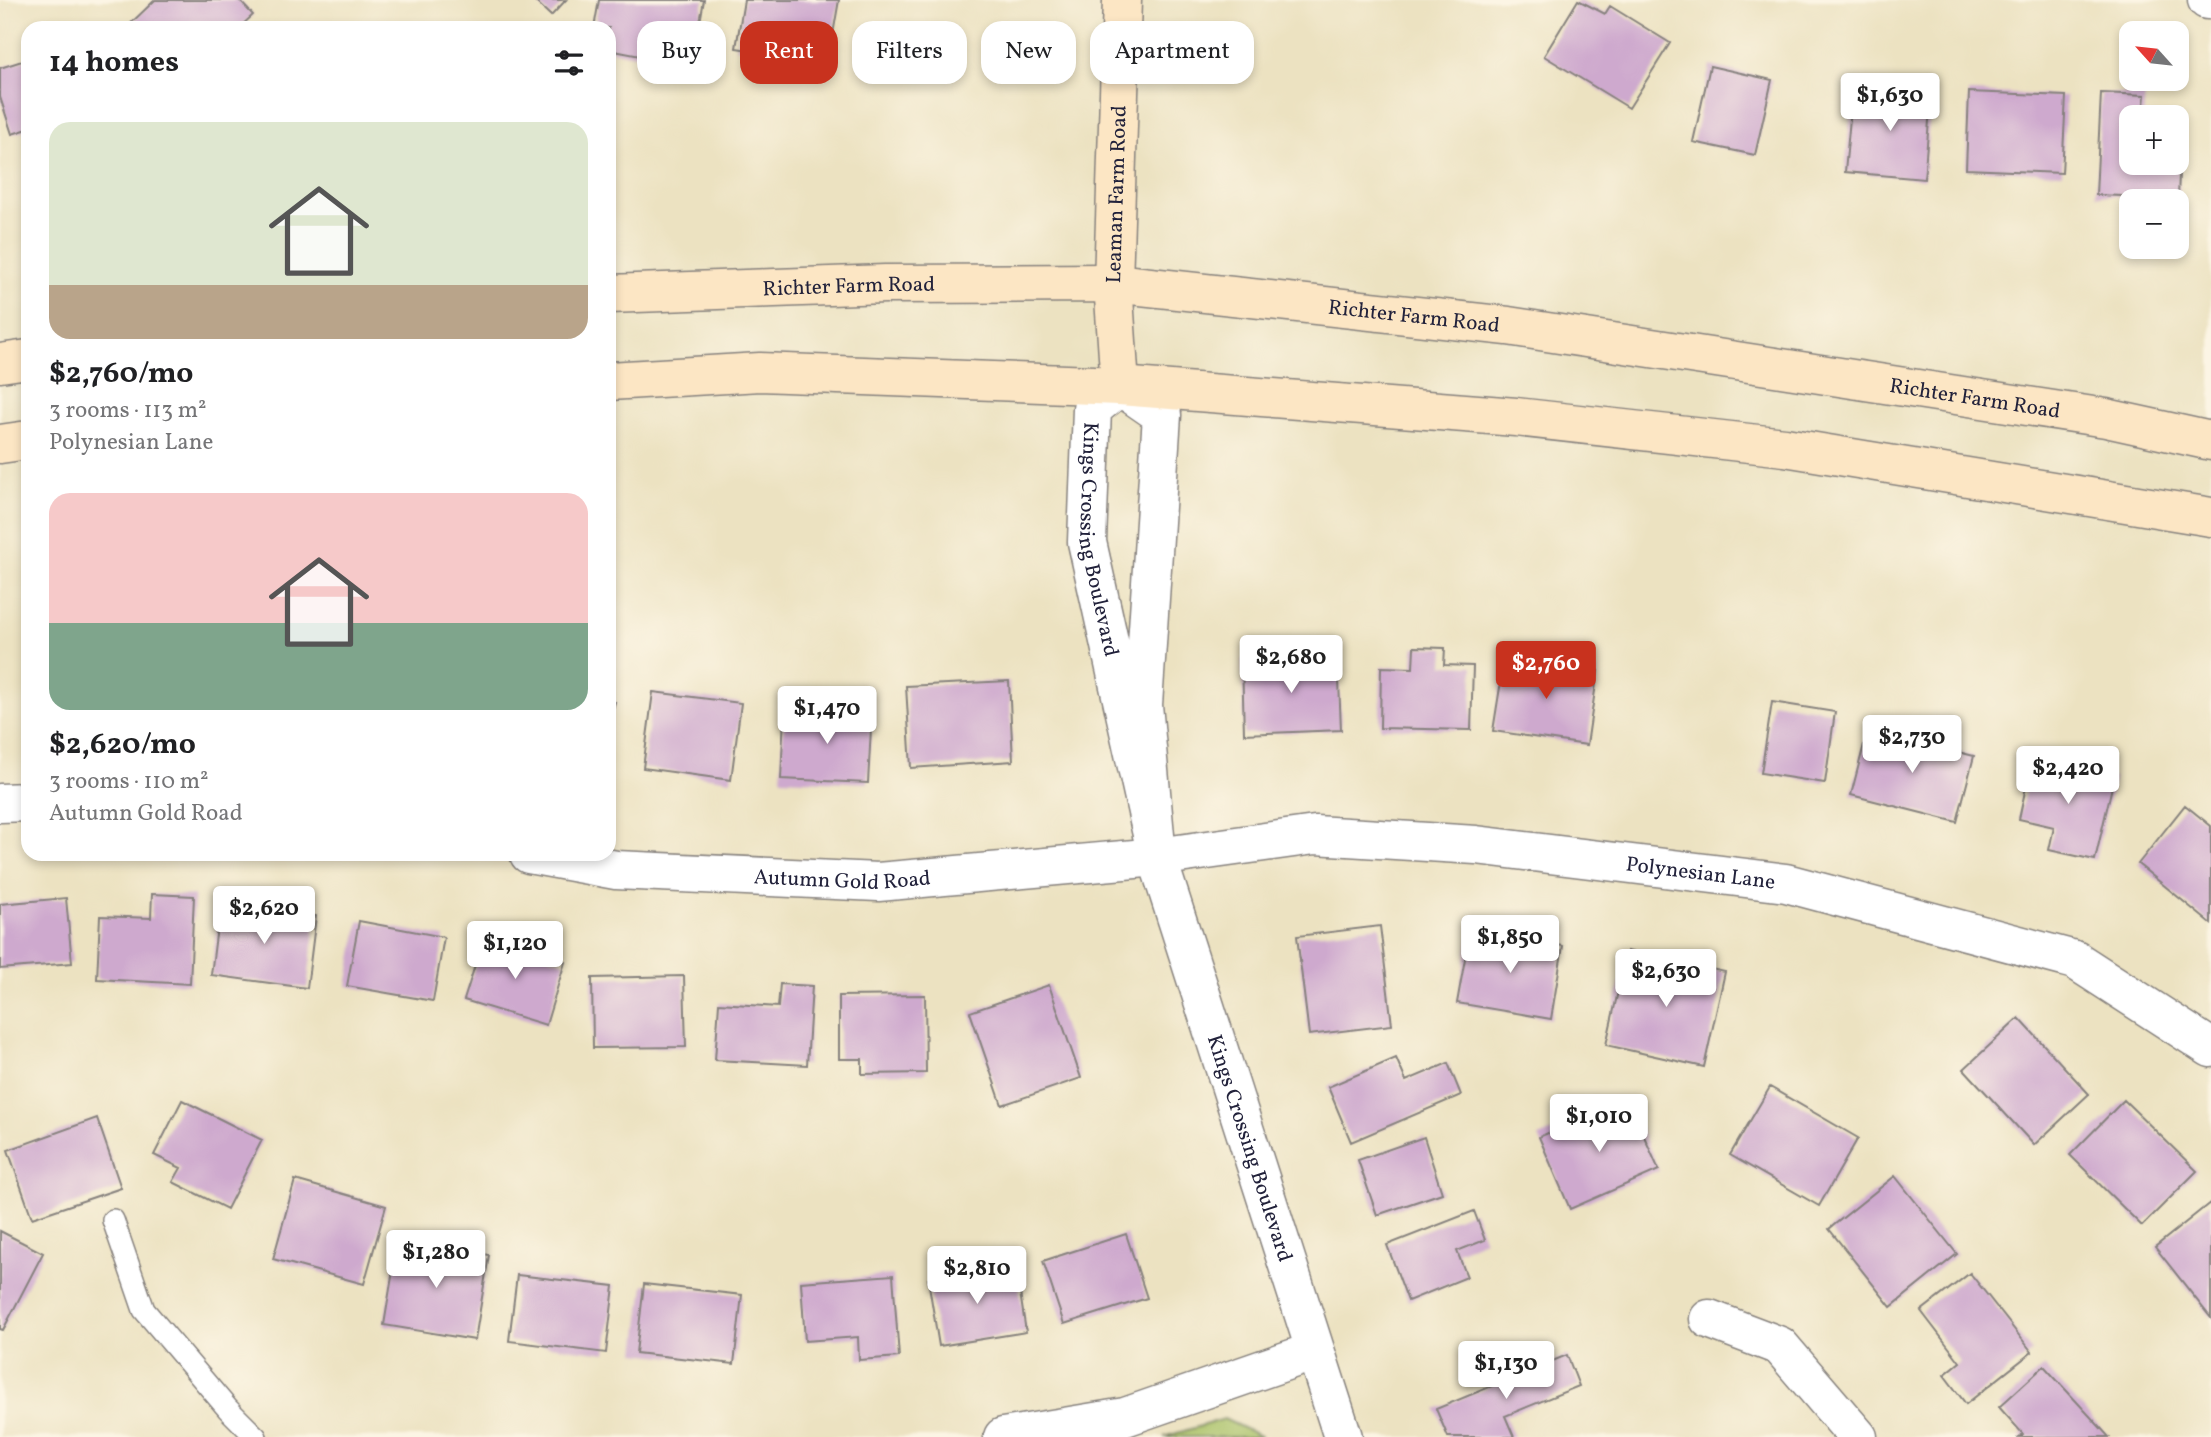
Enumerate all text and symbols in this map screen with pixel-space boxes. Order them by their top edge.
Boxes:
chip: Buy [637,21,726,84]
chip: Rent [740,21,838,84]
chip: Filters [852,21,967,84]
chip: New [981,21,1076,84]
chip: Apartment [1090,21,1254,84]
north arrow [2119,21,2189,91]
map controls [2119,21,2189,259]
text: 14 homes [49,42,179,84]
icon: filters [550,44,588,82]
pin: $1,630 [1833,74,1947,133]
text: $1,630 [1857,80,1923,112]
street label: Leaman Farm Road [1100,105,1135,284]
button: + [2119,105,2189,175]
icon: home [256,168,382,294]
button: − [2119,189,2189,259]
street label: Richter Farm Road [762,271,935,304]
street label: Richter Farm Road [1327,294,1501,341]
text: $2,760/mo [49,353,193,395]
street label: Richter Farm Road [1887,372,2062,427]
text: 3 rooms · 113 m² [49,395,207,427]
street label: Kings Crossing Boulevard [1070,421,1125,660]
text: Polynesian Lane [49,427,213,459]
icon: home [256,539,382,665]
pin: $2,680 [1234,636,1348,695]
text: $2,680 [1256,642,1326,674]
pin: $2,760 [1489,642,1603,701]
text: $2,760 [1512,648,1580,680]
pin: $1,470 [770,686,884,746]
text: $1,470 [794,693,860,725]
pin: $2,730 [1855,716,1969,775]
text: $2,730 [1879,722,1945,754]
text: $2,620/mo [49,724,196,766]
pin: $2,420 [2011,746,2125,806]
text: $2,420 [2032,753,2104,785]
text: 3 rooms · 110 m² [49,766,209,798]
text: Autumn Gold Road [49,798,243,830]
street label: Polynesian Lane [1624,850,1777,898]
street label: Autumn Gold Road [753,863,932,898]
pin: $2,620 [207,886,321,946]
text: $2,620 [229,893,299,925]
pin: $1,850 [1453,916,1567,975]
pin: $1,120 [458,922,572,981]
text: $1,850 [1477,922,1543,954]
text: $1,120 [483,928,547,960]
pin: $2,630 [1609,950,1723,1009]
text: $2,630 [1631,956,1701,988]
street label: Kings Crossing Boulevard [1199,1031,1299,1266]
pin: $1,010 [1542,1094,1656,1154]
text: $1,010 [1566,1101,1632,1133]
pin: $1,280 [379,1230,493,1290]
text: $1,280 [402,1237,470,1269]
pin: $2,810 [920,1246,1034,1306]
text: $2,810 [943,1253,1011,1285]
pin: $1,130 [1449,1342,1563,1401]
text: $1,130 [1474,1348,1538,1380]

